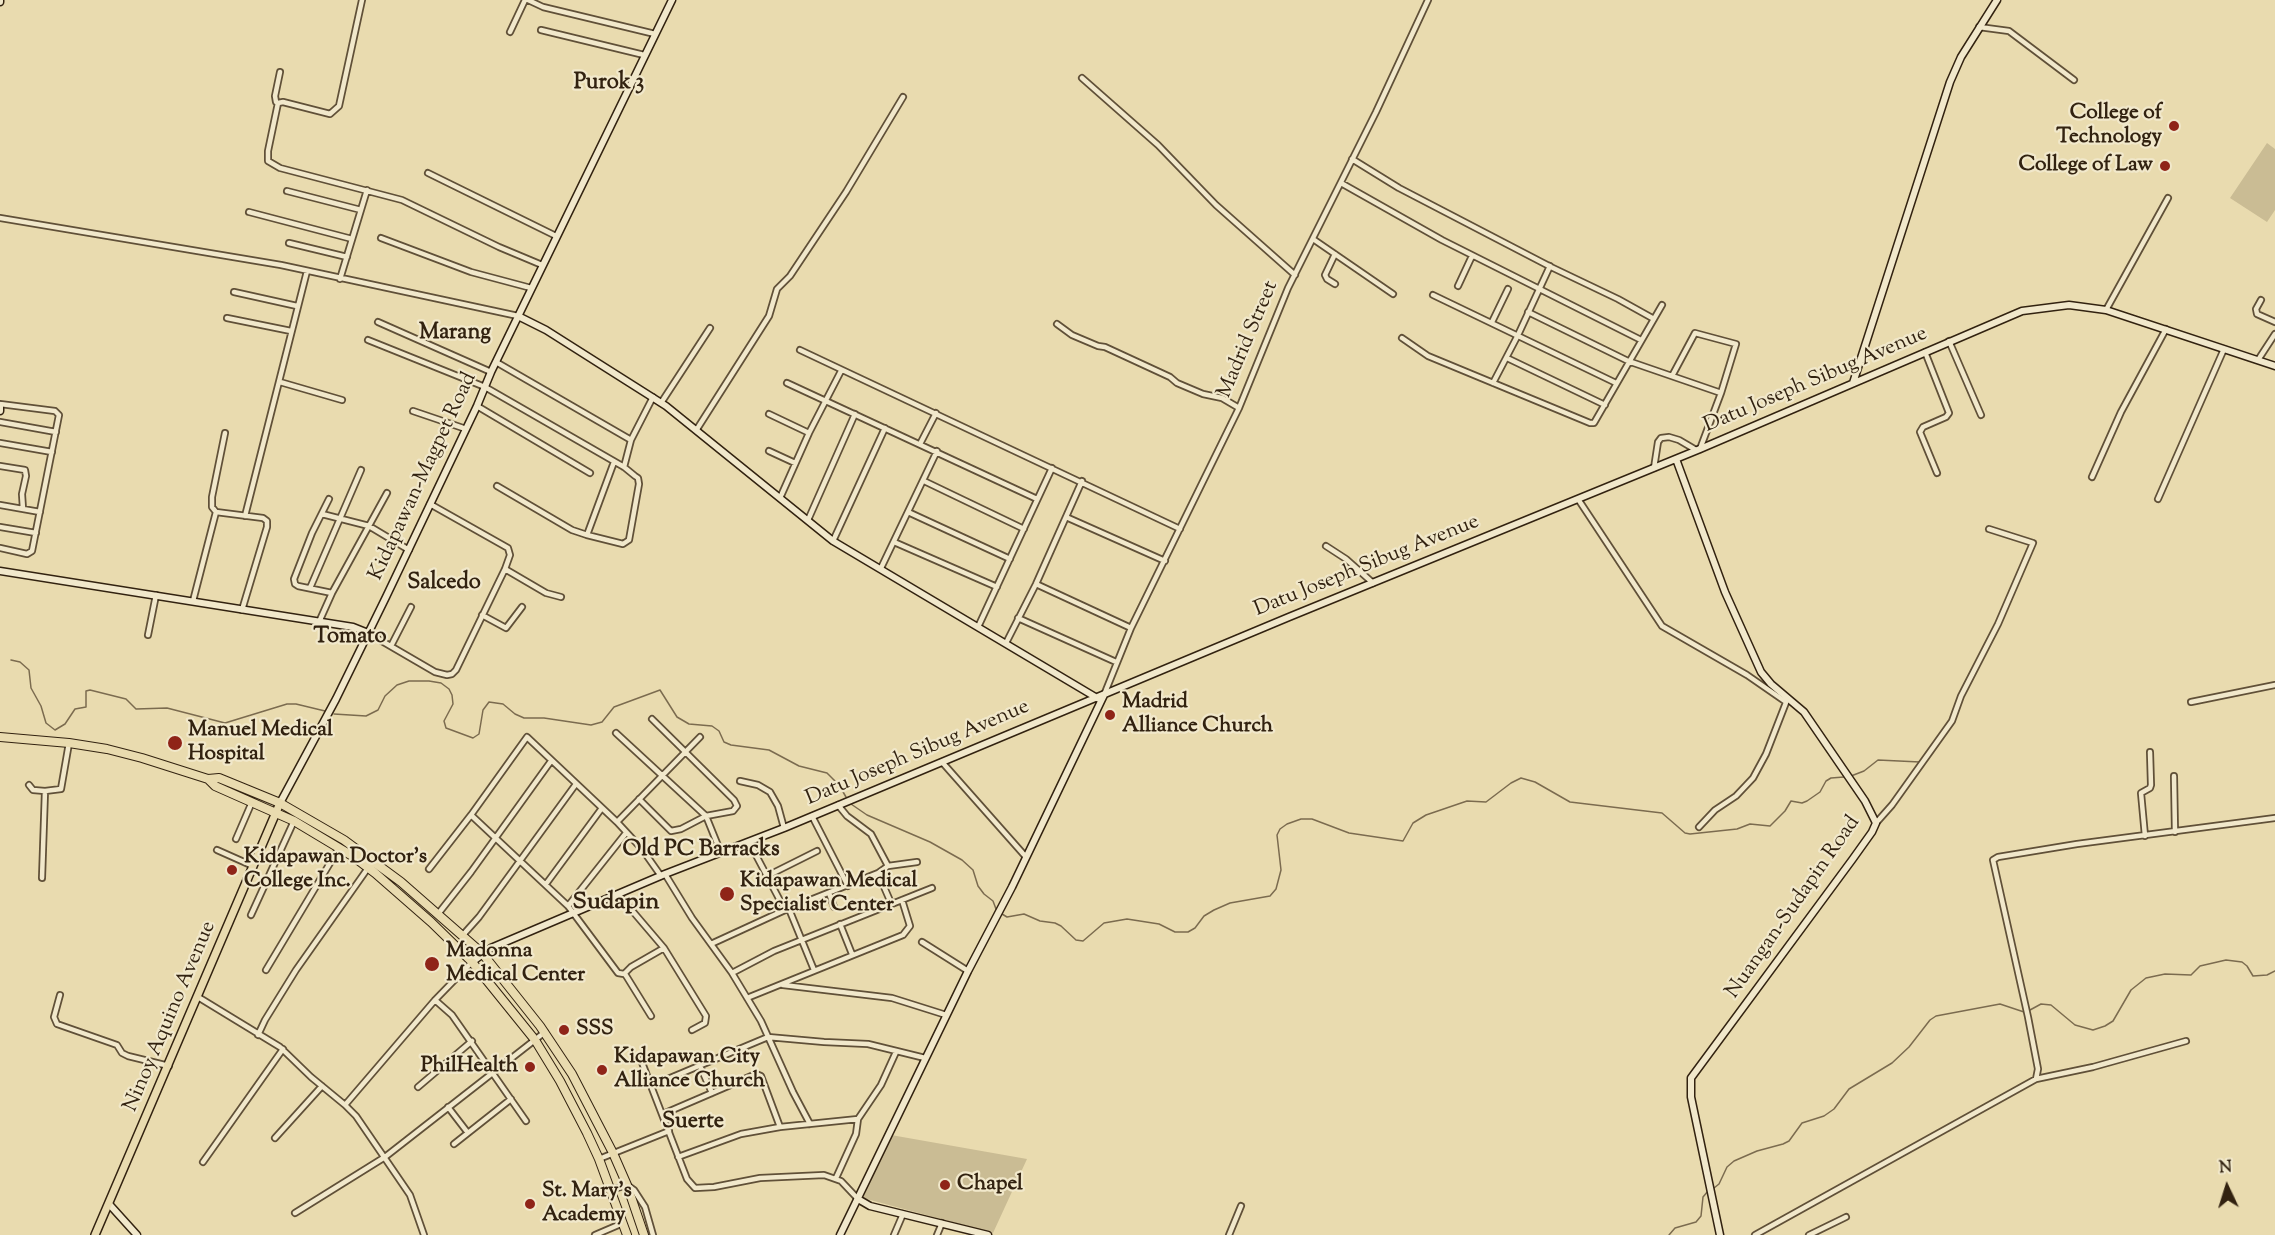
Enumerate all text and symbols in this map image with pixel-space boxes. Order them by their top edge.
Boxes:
district label: Purok 3 [574,71,644,97]
place label: College of Technology [2056,101,2162,151]
marker: College of Technology [2167,119,2181,133]
place label: College of Law [2019,153,2153,179]
marker: College of Law [2158,159,2172,173]
street label: Madrid Street [1213,278,1285,402]
district label: Marang [419,321,491,347]
street label: Datu Joseph Sibug Avenue [1700,322,1932,440]
street label: Kidapawan-Magpet Road [365,369,483,585]
street label: Datu Joseph Sibug Avenue [1251,510,1483,624]
district label: Salcedo [407,571,481,597]
district label: Tomato [313,625,387,651]
place label: Madrid Alliance Church [1122,690,1273,740]
street label: Datu Joseph Sibug Avenue [802,695,1034,813]
marker: Madrid Alliance Church [1103,708,1117,722]
place label: Manuel Medical Hospital [188,718,333,768]
marker: Manuel Medical Hospital [166,734,184,752]
street label: Nuangan-Sudapin Road [1721,812,1867,1004]
district label: Old PC Barracks [622,838,780,864]
place label: Kidapawan Doctor's College Inc. [244,845,427,895]
marker: Kidapawan Doctor's College Inc. [225,863,239,877]
place label: Kidapawan Medical Specialist Center [740,869,917,919]
marker: Kidapawan Medical Specialist Center [718,885,736,903]
district label: Sudapin [573,890,659,918]
street label: Ninoy Aquino Avenue [119,918,223,1116]
place label: Madonna Medical Center [446,939,585,989]
marker: Madonna Medical Center [423,955,441,973]
place label: SSS [576,1017,614,1043]
marker: SSS [557,1023,571,1037]
place label: Kidapawan City Alliance Church [614,1045,765,1095]
place label: PhilHealth [421,1054,518,1080]
marker: PhilHealth [523,1060,537,1074]
marker: Kidapawan City Alliance Church [595,1063,609,1077]
district label: Suerte [662,1110,724,1136]
north arrow [2197,1157,2257,1217]
text: N [2219,1157,2233,1180]
place label: Chapel [957,1172,1023,1198]
marker: Chapel [938,1178,952,1192]
place label: St. Mary's Academy [542,1179,632,1229]
marker: St. Mary's Academy [523,1197,537,1211]

